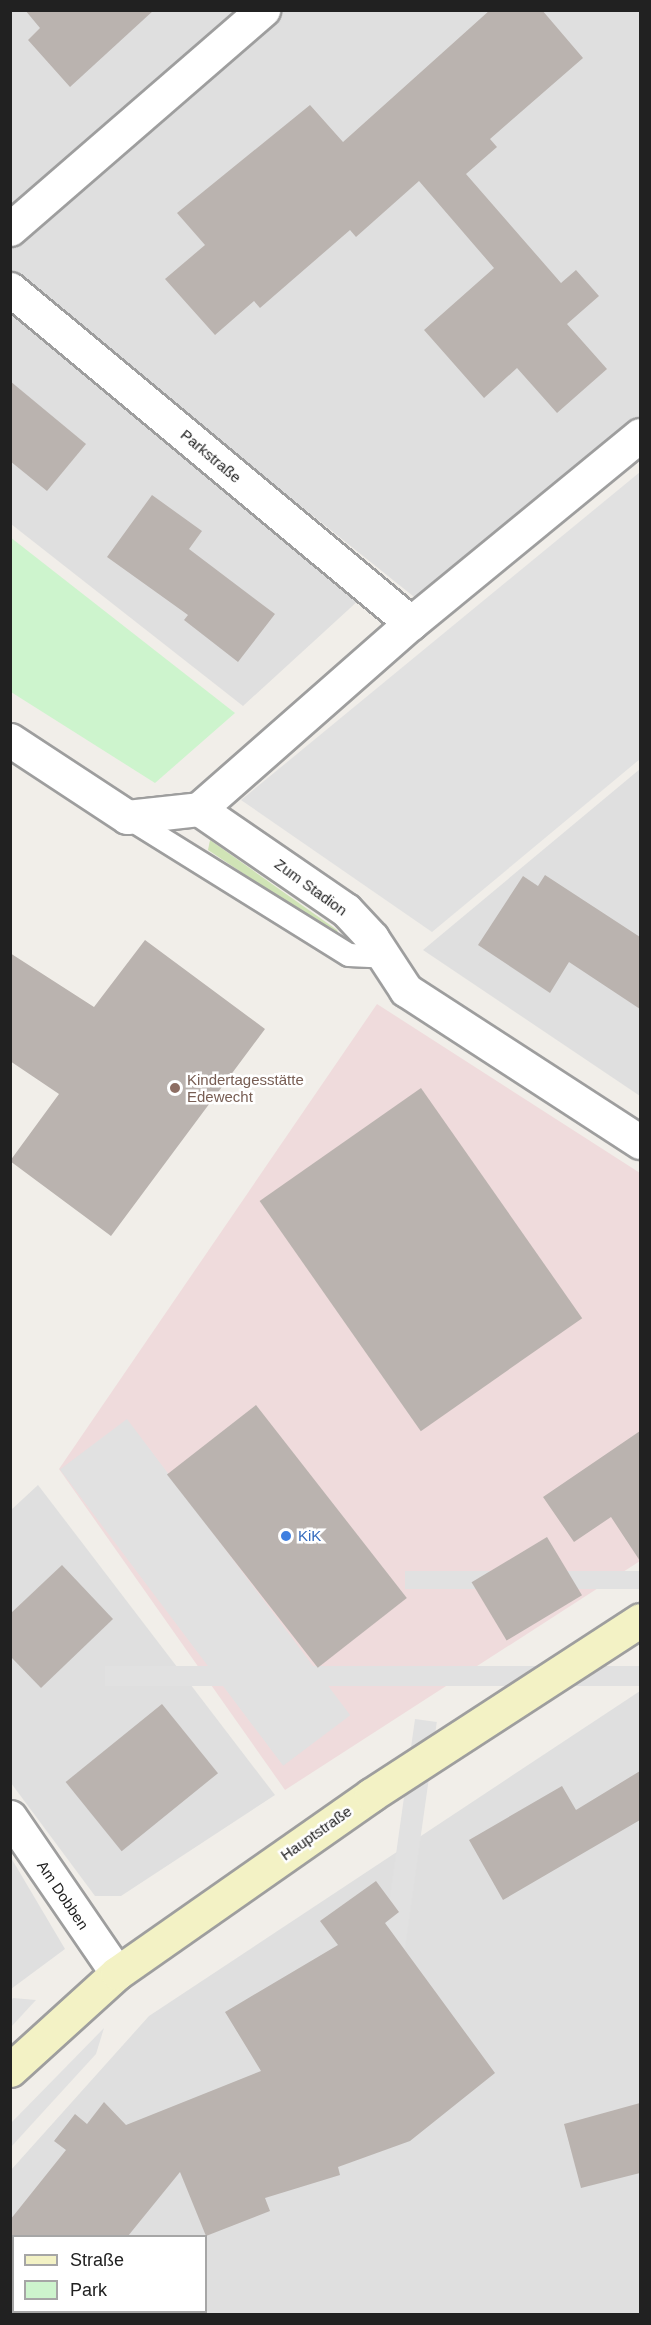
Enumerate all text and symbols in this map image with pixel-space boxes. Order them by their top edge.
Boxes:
street label: Parkstraße [177,426,245,486]
street label: Zum Stadion [271,855,351,919]
place label: Kindertagesstätte Edewecht [187,1070,304,1105]
marker: Kindertagesstätte Edewecht [168,1081,182,1095]
place label: KiK [298,1527,321,1545]
marker: KiK [279,1529,293,1543]
street label: Hauptstraße [277,1802,355,1864]
street label: Am Dobben [33,1857,93,1933]
legend [12,2235,207,2313]
text: Straße [70,2250,124,2270]
text: Park [70,2280,107,2300]

